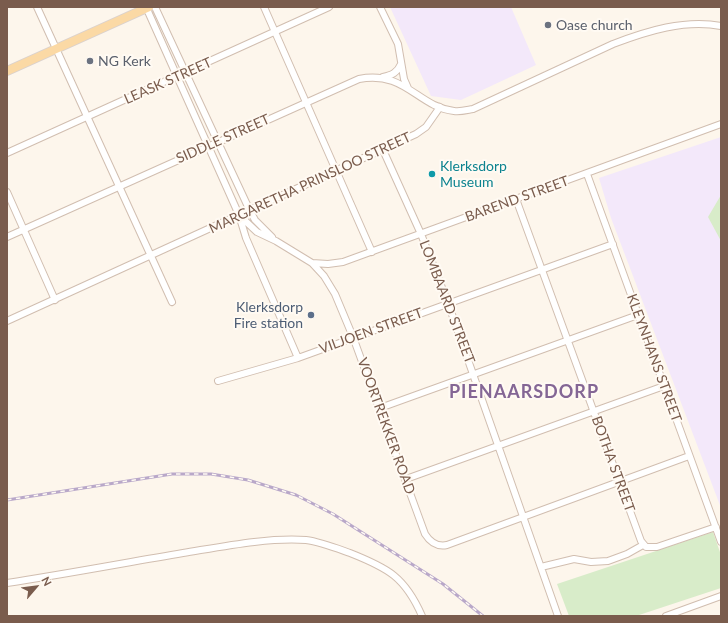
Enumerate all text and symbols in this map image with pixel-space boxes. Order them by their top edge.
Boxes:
place label: Oase church [556,17,633,33]
marker: Oase church [543,20,553,30]
place label: NG Kerk [98,53,151,69]
street label: LEASK STREET [122,54,214,108]
marker: NG Kerk [85,56,95,66]
street label: SIDDLE STREET [174,111,272,167]
street label: MARGARETHA PRINSLOO STREET [206,129,414,237]
place label: Klerksdorp Museum [440,158,507,190]
marker: Klerksdorp Museum [427,169,437,179]
street label: BAREND STREET [463,172,571,226]
street label: LOMBAARD STREET [416,238,478,366]
street label: KLEYNHANS STREET [623,292,685,424]
place label: Klerksdorp Fire station [234,299,303,332]
street label: VILJOEN STREET [317,304,425,358]
marker: Klerksdorp Fire station [306,310,316,320]
street label: VOORTREKKER ROAD [353,356,419,496]
district label: PIENAARSDORP [449,381,599,403]
street label: BOTHA STREET [588,414,638,514]
north arrow [16,567,56,607]
text: N [39,574,55,588]

